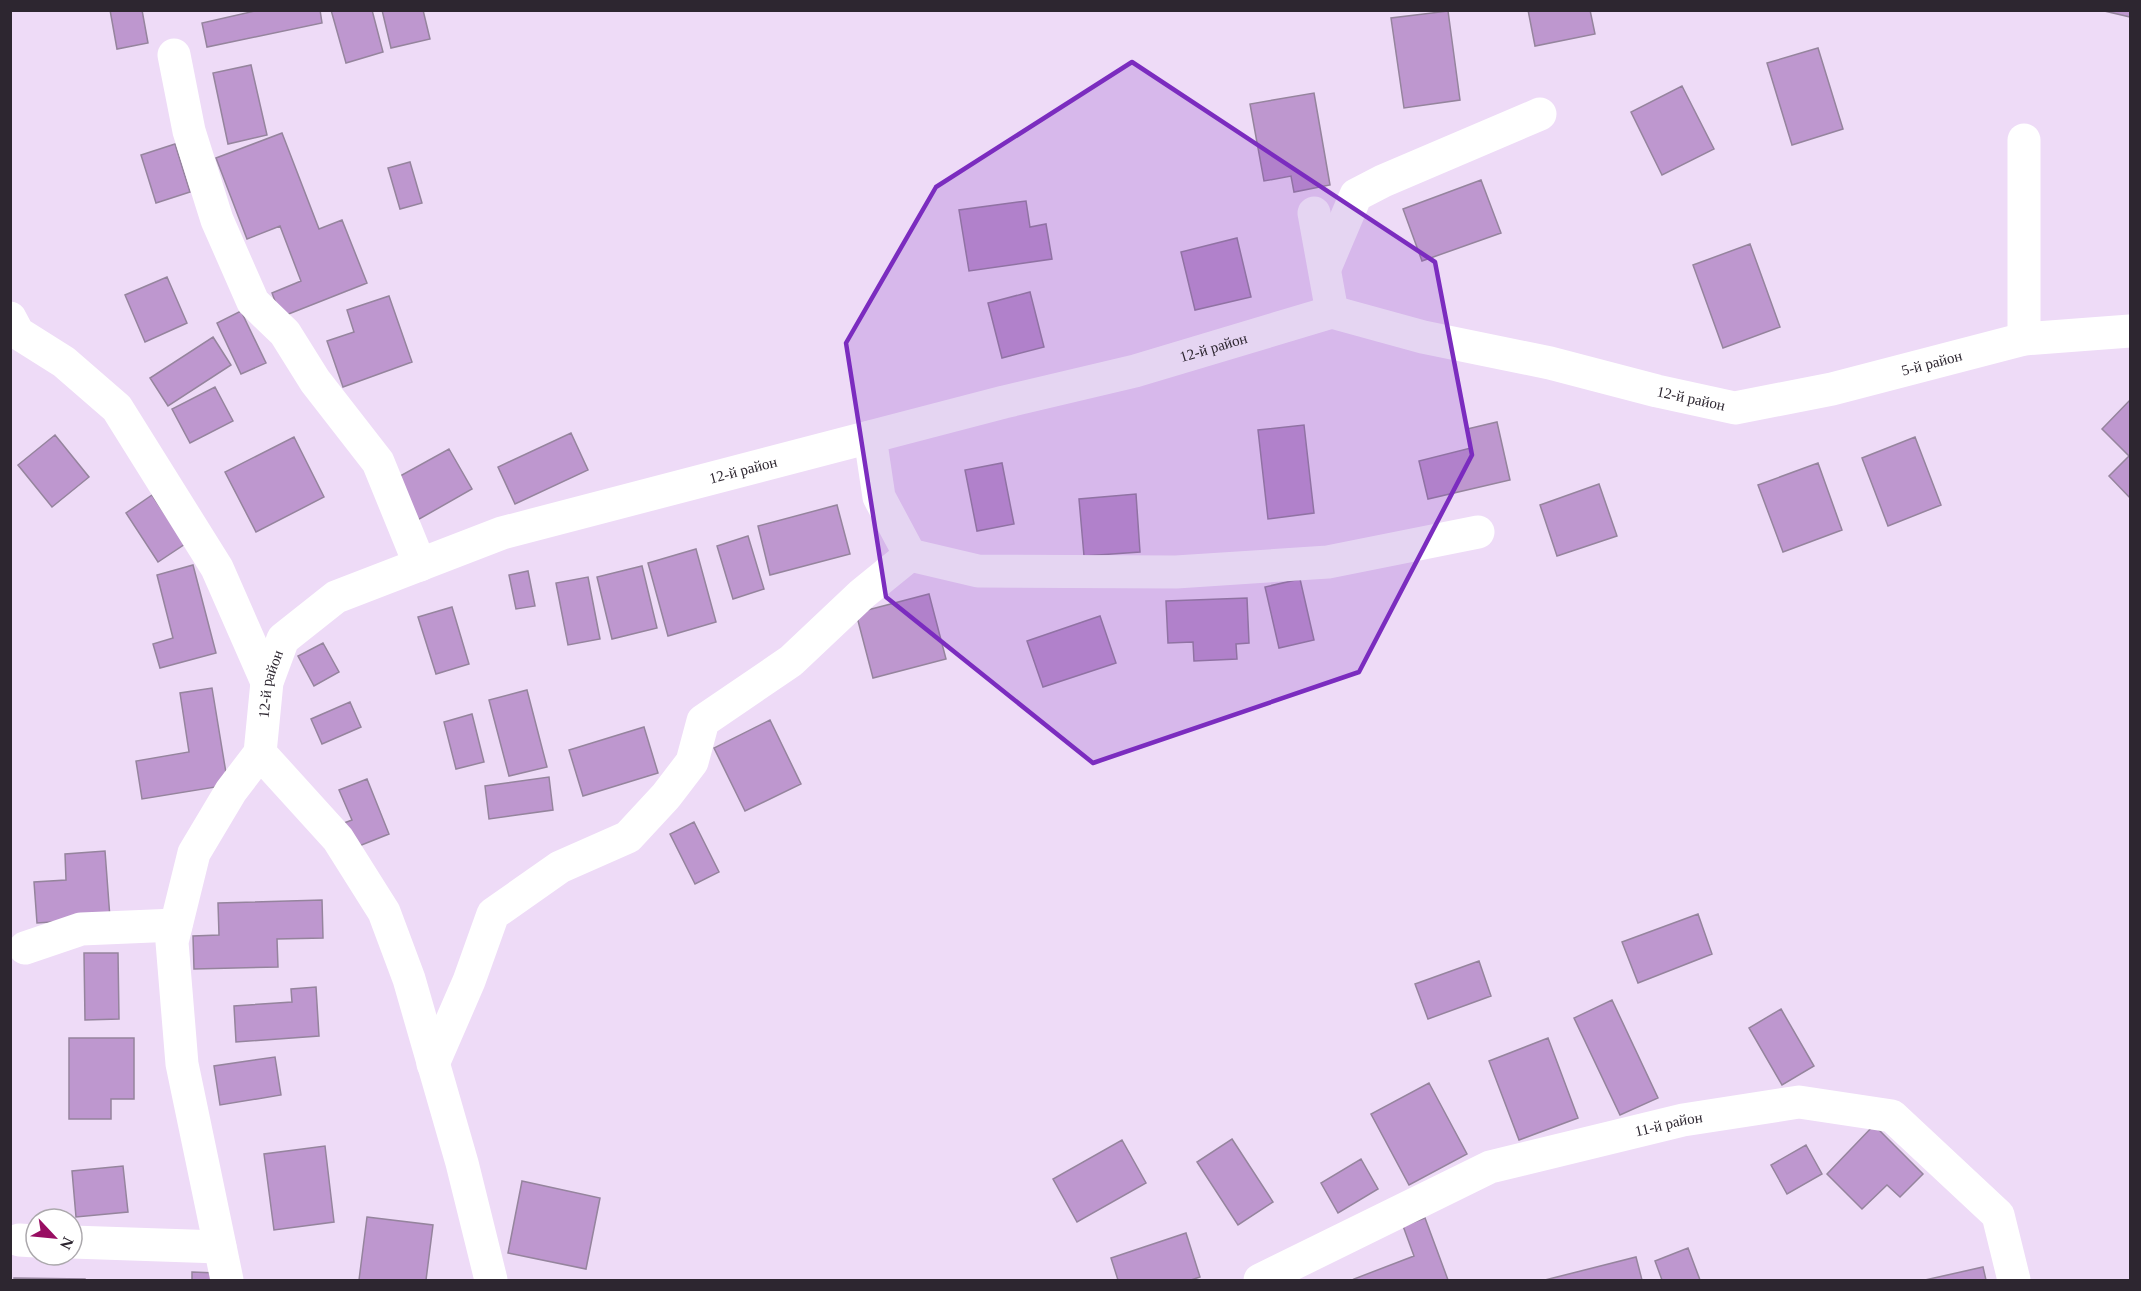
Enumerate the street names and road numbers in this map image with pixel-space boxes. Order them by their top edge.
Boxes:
street label: 12-й район [1178,330,1249,365]
street label: 5-й район [1900,347,1964,379]
street label: 12-й район [1655,383,1727,414]
street label: 12-й район [708,454,779,487]
street label: 12-й район [255,648,286,719]
street label: 11-й район [1633,1109,1704,1139]

